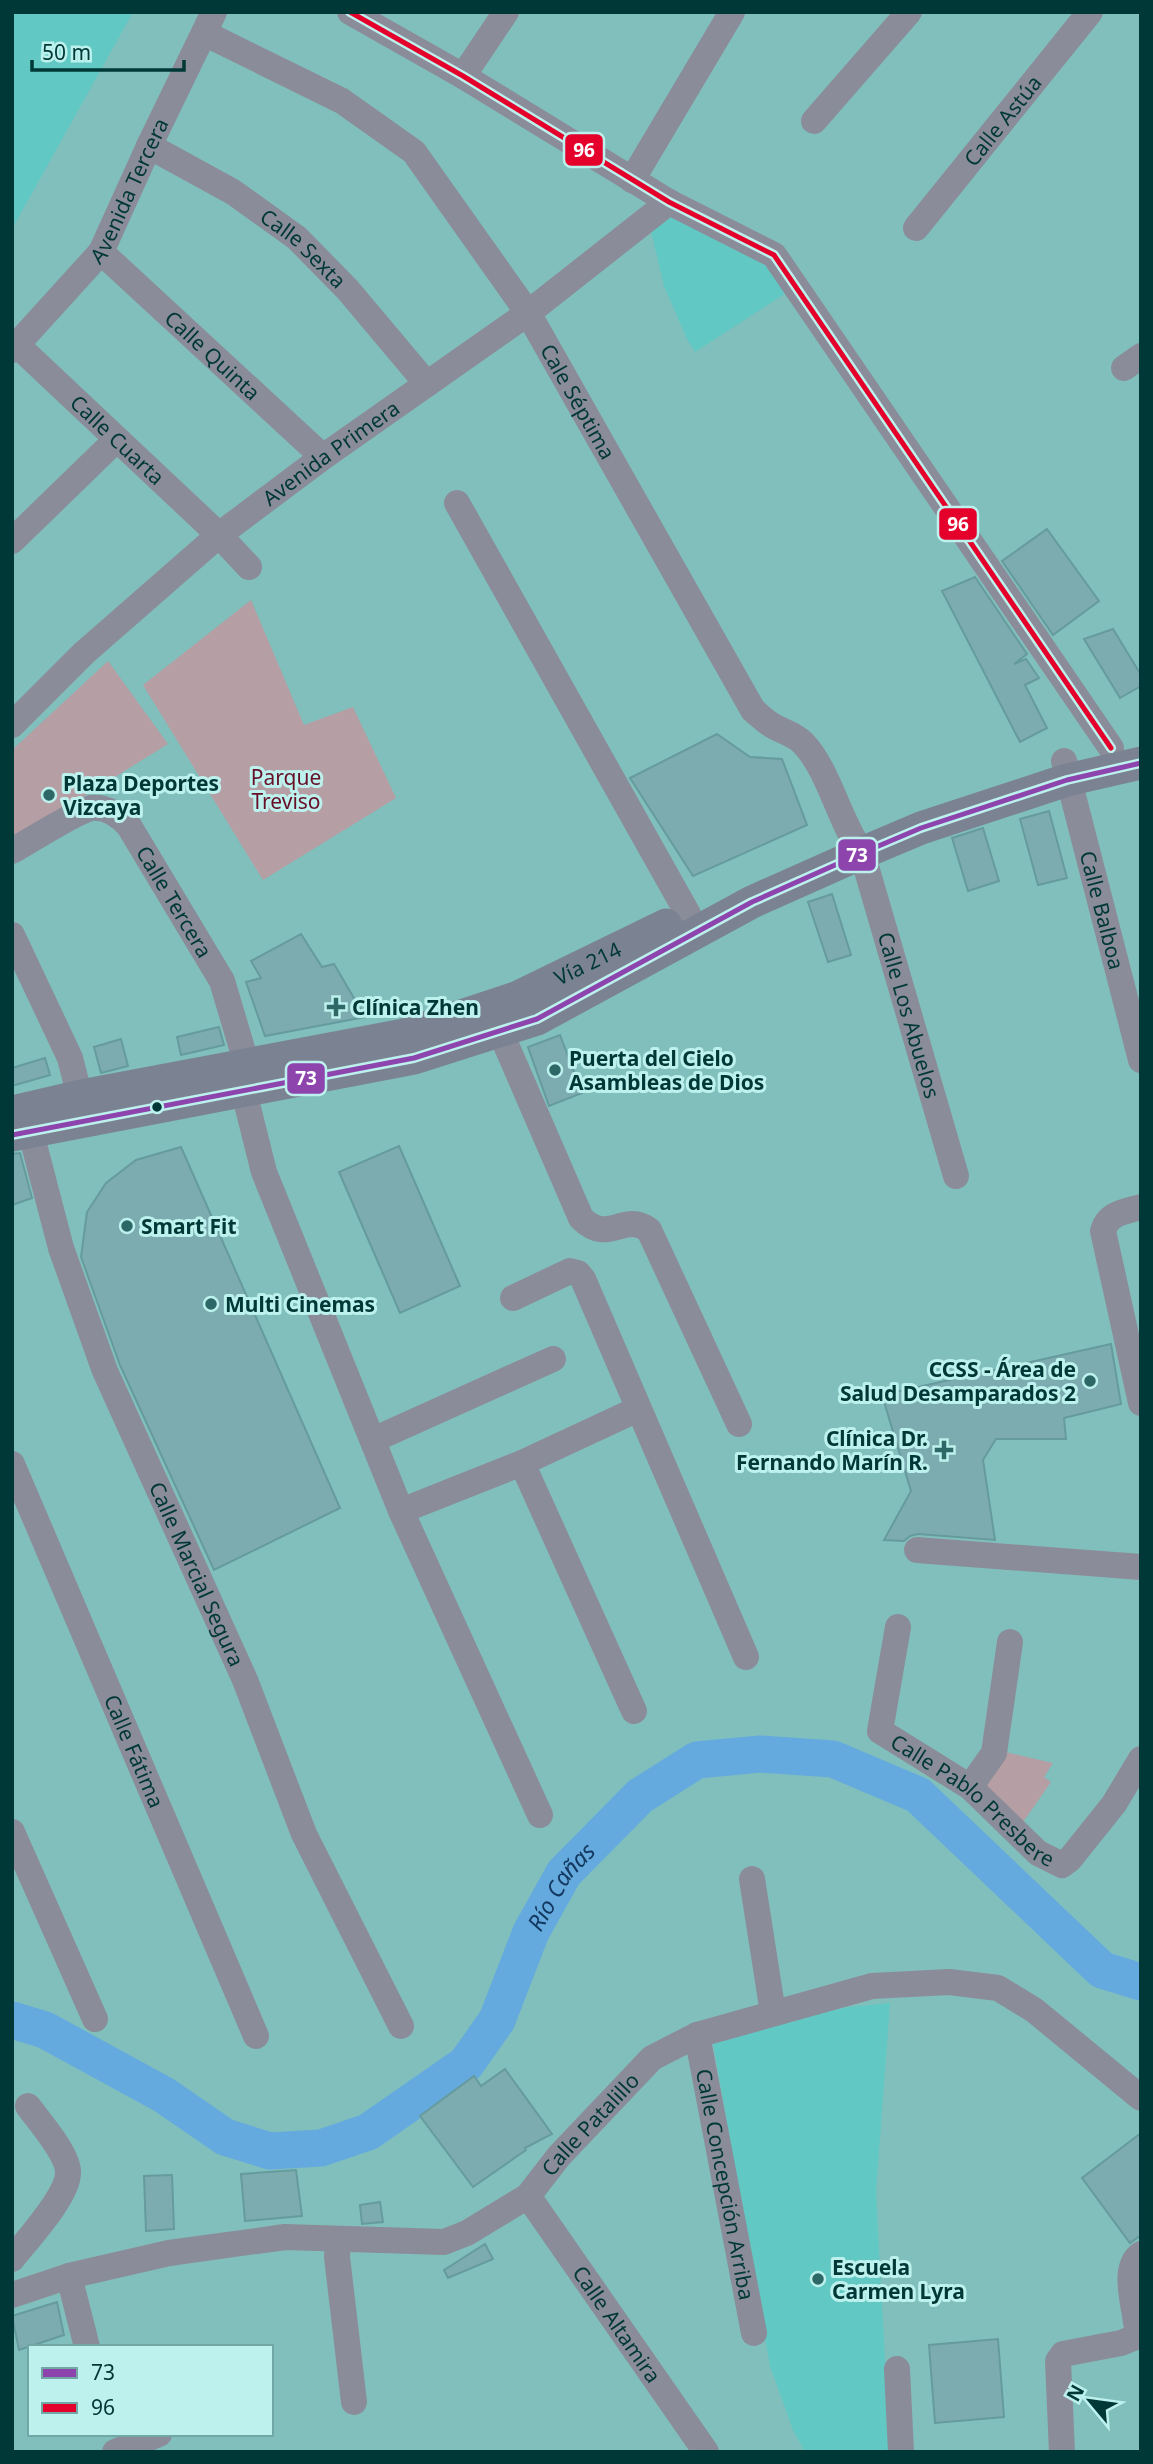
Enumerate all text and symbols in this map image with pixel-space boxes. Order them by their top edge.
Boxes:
scale bar [32,28,184,72]
text: 50 m [42,38,91,66]
street label: Calle Astúa [957,69,1048,172]
street label: Avenida Tercera [83,113,175,269]
line badge: 96 [564,133,604,167]
text: 96 [573,137,595,163]
street label: Calle Sexta [255,202,352,294]
street label: Calle Quinta [159,304,266,406]
street label: Cale Séptima [534,339,622,464]
street label: Calle Cuarta [64,388,171,491]
street label: Avenida Primera [257,394,405,512]
line badge: 96 [938,507,978,541]
text: 96 [947,511,969,537]
park label: Parque Treviso [251,763,321,815]
place label: Plaza Deportes Vizcaya [63,769,219,821]
marker: Plaza Deportes Vizcaya [41,787,57,803]
line badge: 73 [837,838,877,872]
street label: Calle Tercera [130,841,219,963]
text: 73 [846,842,868,868]
street label: Calle Balboa [1074,848,1131,972]
street label: Calle Los Abuelos [872,929,947,1101]
street label: Vía 214 [549,935,626,991]
place label: Clínica Zhen [352,993,479,1021]
marker: Clínica Zhen [326,997,346,1017]
place label: Puerta del Cielo Asambleas de Dios [569,1044,764,1096]
line badge: 73 [286,1062,326,1095]
marker: Puerta del Cielo Asambleas de Dios [547,1062,563,1078]
text: 73 [295,1065,317,1091]
unlabelled marker [150,1100,164,1114]
place label: Smart Fit [141,1212,237,1240]
marker: Smart Fit [119,1218,135,1234]
place label: Multi Cinemas [225,1290,375,1318]
marker: Multi Cinemas [203,1296,219,1312]
place label: CCSS - Área de Salud Desamparados 2 [840,1355,1076,1407]
marker: CCSS - Área de Salud Desamparados 2 [1082,1373,1098,1389]
place label: Clínica Dr. Fernando Marín R. [736,1424,928,1476]
marker: Clínica Dr. Fernando Marín R. [934,1440,954,1460]
street label: Calle Marcial Segura [143,1477,251,1671]
street label: Calle Fátima [98,1690,171,1812]
street label: Calle Pablo Presbere [886,1727,1059,1873]
water label: Río Cañas [519,1835,602,1936]
street label: Calle Patalillo [535,2066,645,2181]
street label: Calle Concepción Arriba [690,2066,761,2302]
place label: Escuela Carmen Lyra [832,2253,965,2305]
street label: Calle Altamira [567,2260,668,2388]
marker: Escuela Carmen Lyra [810,2271,826,2287]
legend [28,2345,273,2436]
text: 73 [91,2358,115,2386]
north arrow [1055,2366,1125,2436]
text: N [1060,2380,1090,2406]
text: 96 [91,2393,115,2421]

